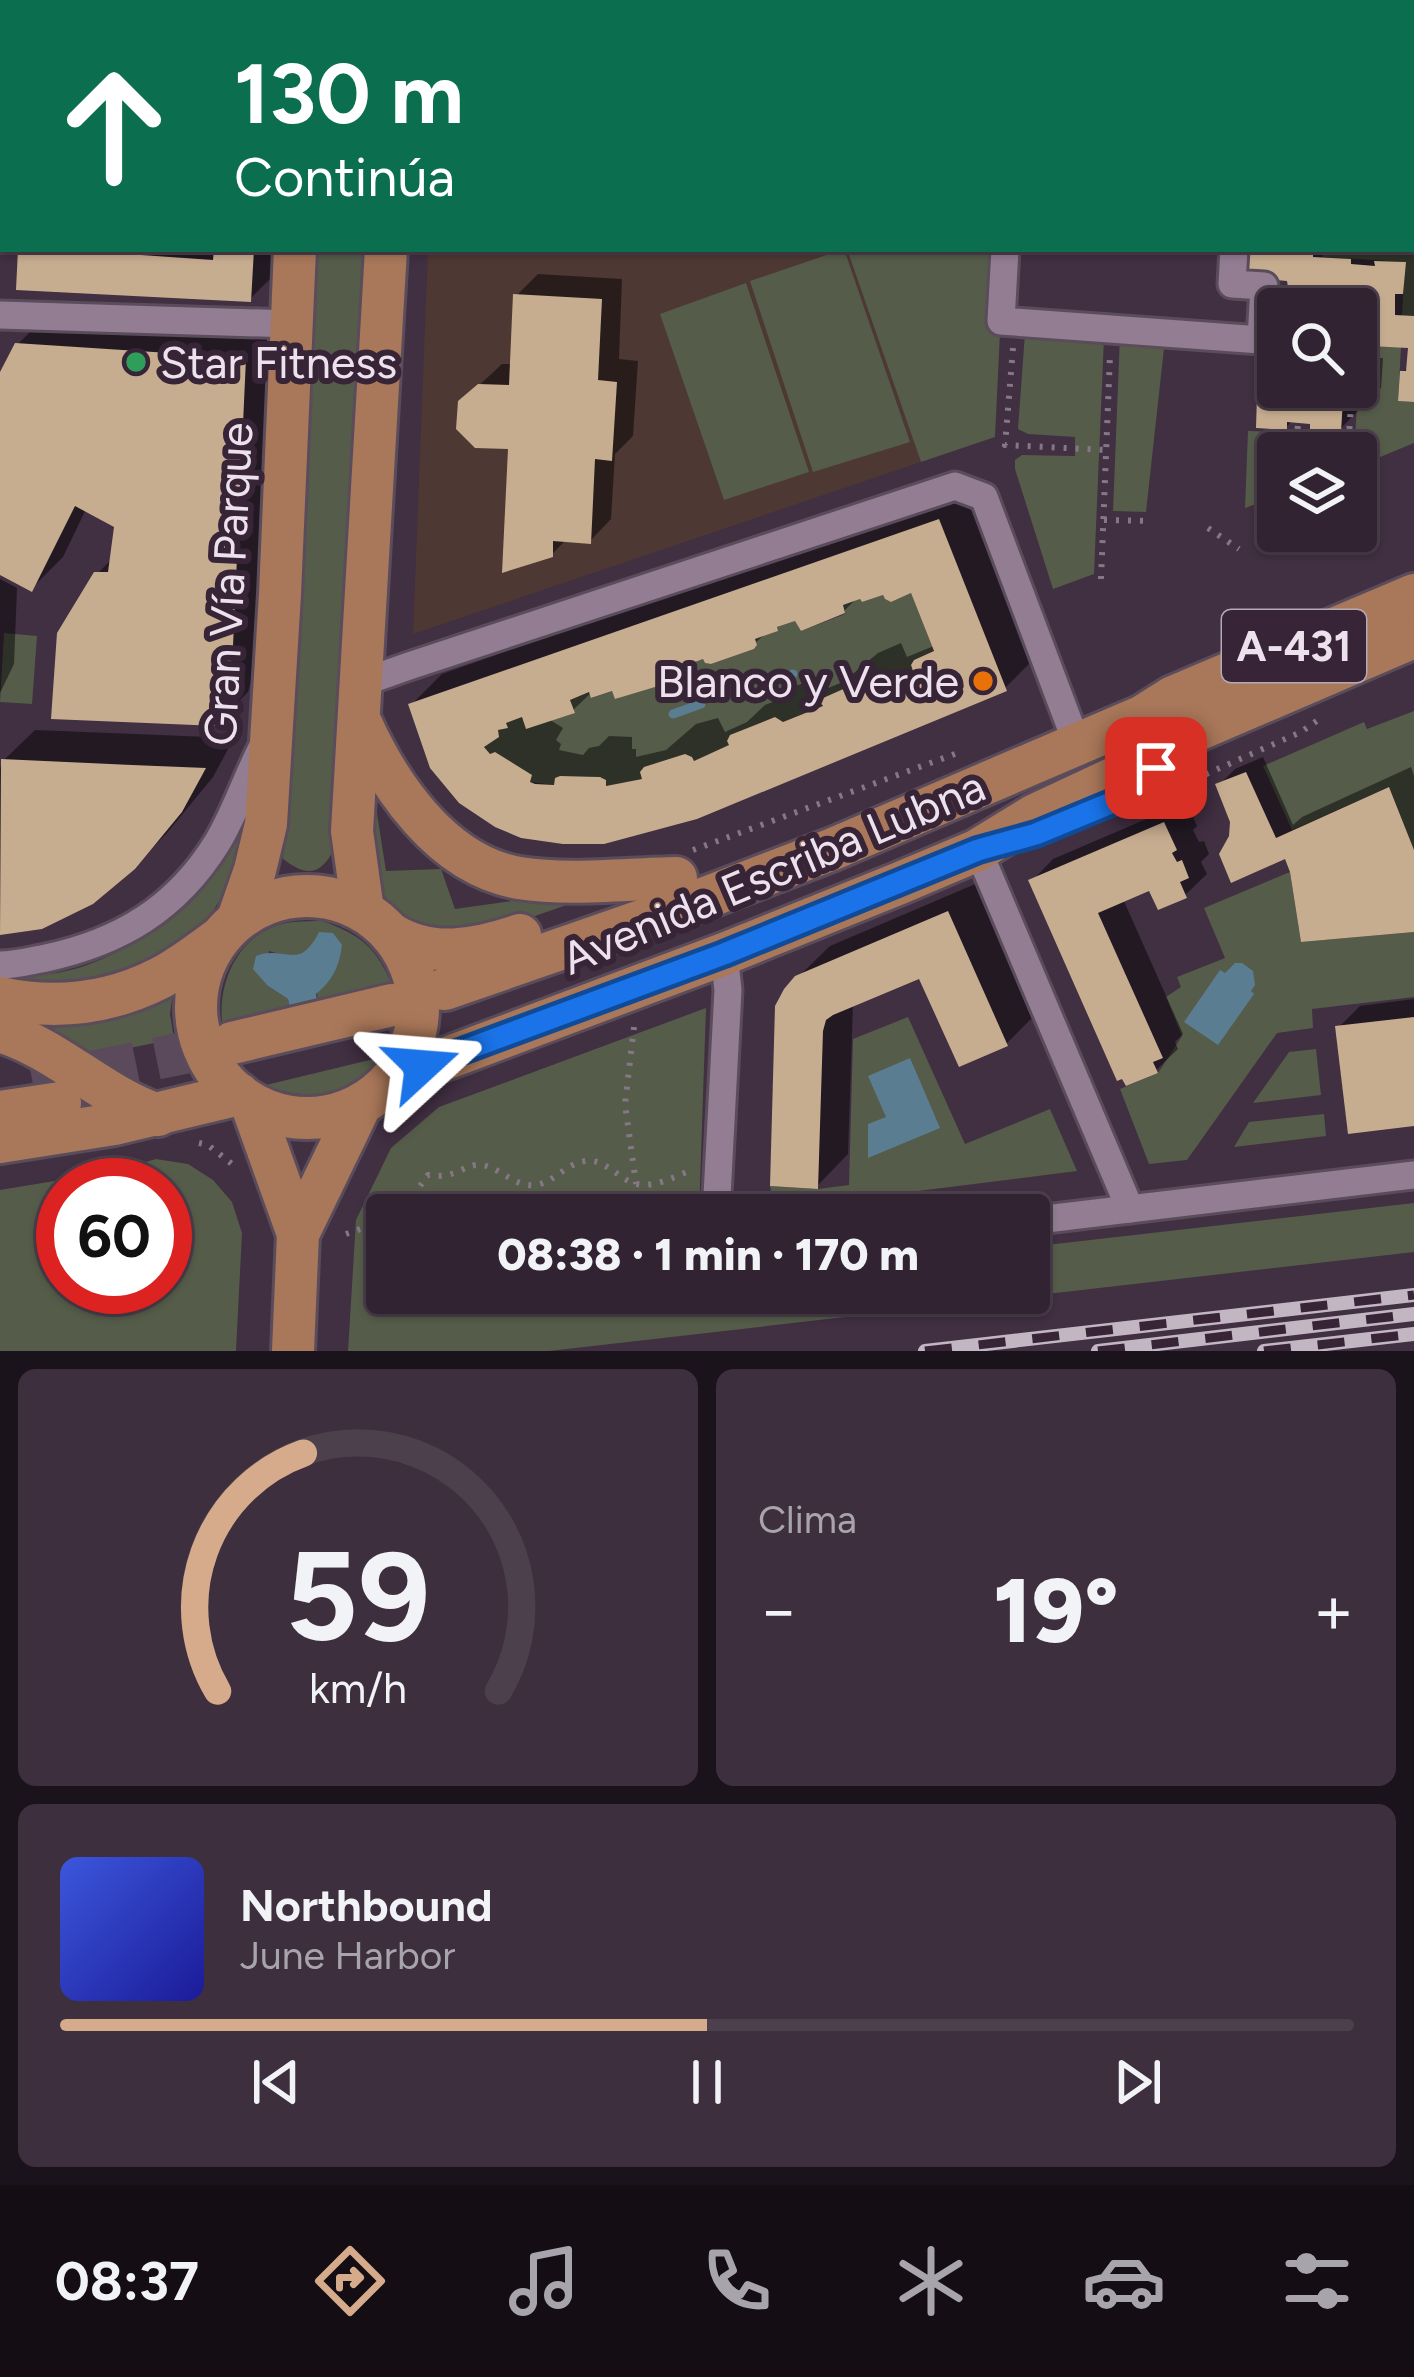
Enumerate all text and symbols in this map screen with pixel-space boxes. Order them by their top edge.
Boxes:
text: 130 m [234,43,464,144]
icon: ahead [36,48,192,204]
text: Continúa [234,145,455,210]
map controls [1257,288,1377,552]
button: search [1257,288,1377,408]
place label: Star Fitness [160,335,397,389]
marker: Star Fitness [123,349,149,375]
street label: Gran Vía Parque [193,421,263,747]
button: layers [1257,432,1377,552]
road number: A-431 [1222,610,1366,682]
place label: Blanco y Verde [657,654,959,708]
marker: Blanco y Verde [970,668,996,694]
pin [1105,717,1207,819]
icon: arrive [1123,735,1189,801]
street label: Avenida Escriba Lubna [553,758,993,986]
position arrow [359,1003,485,1129]
speed limit sign: 60 [36,1158,192,1314]
text: 08:38 · 1 min · 170 m [497,1227,919,1281]
text: Clima [758,1496,857,1543]
text: 59 [286,1521,430,1671]
text: 19° [993,1556,1119,1665]
text: − [758,1570,799,1650]
text: + [1313,1570,1354,1650]
text: km/h [309,1661,407,1713]
text: Northbound [240,1878,493,1932]
text: June Harbor [240,1932,456,1979]
icon: previous [243,2049,309,2115]
icon: pause [674,2049,740,2115]
icon: next [1105,2049,1171,2115]
icon: directions [308,2239,392,2323]
icon: music [502,2239,586,2323]
icon: phone [695,2239,779,2323]
icon: climate [889,2239,973,2323]
icon: car [1082,2239,1166,2323]
icon: filters [1275,2239,1359,2323]
text: 08:37 [55,2249,199,2314]

